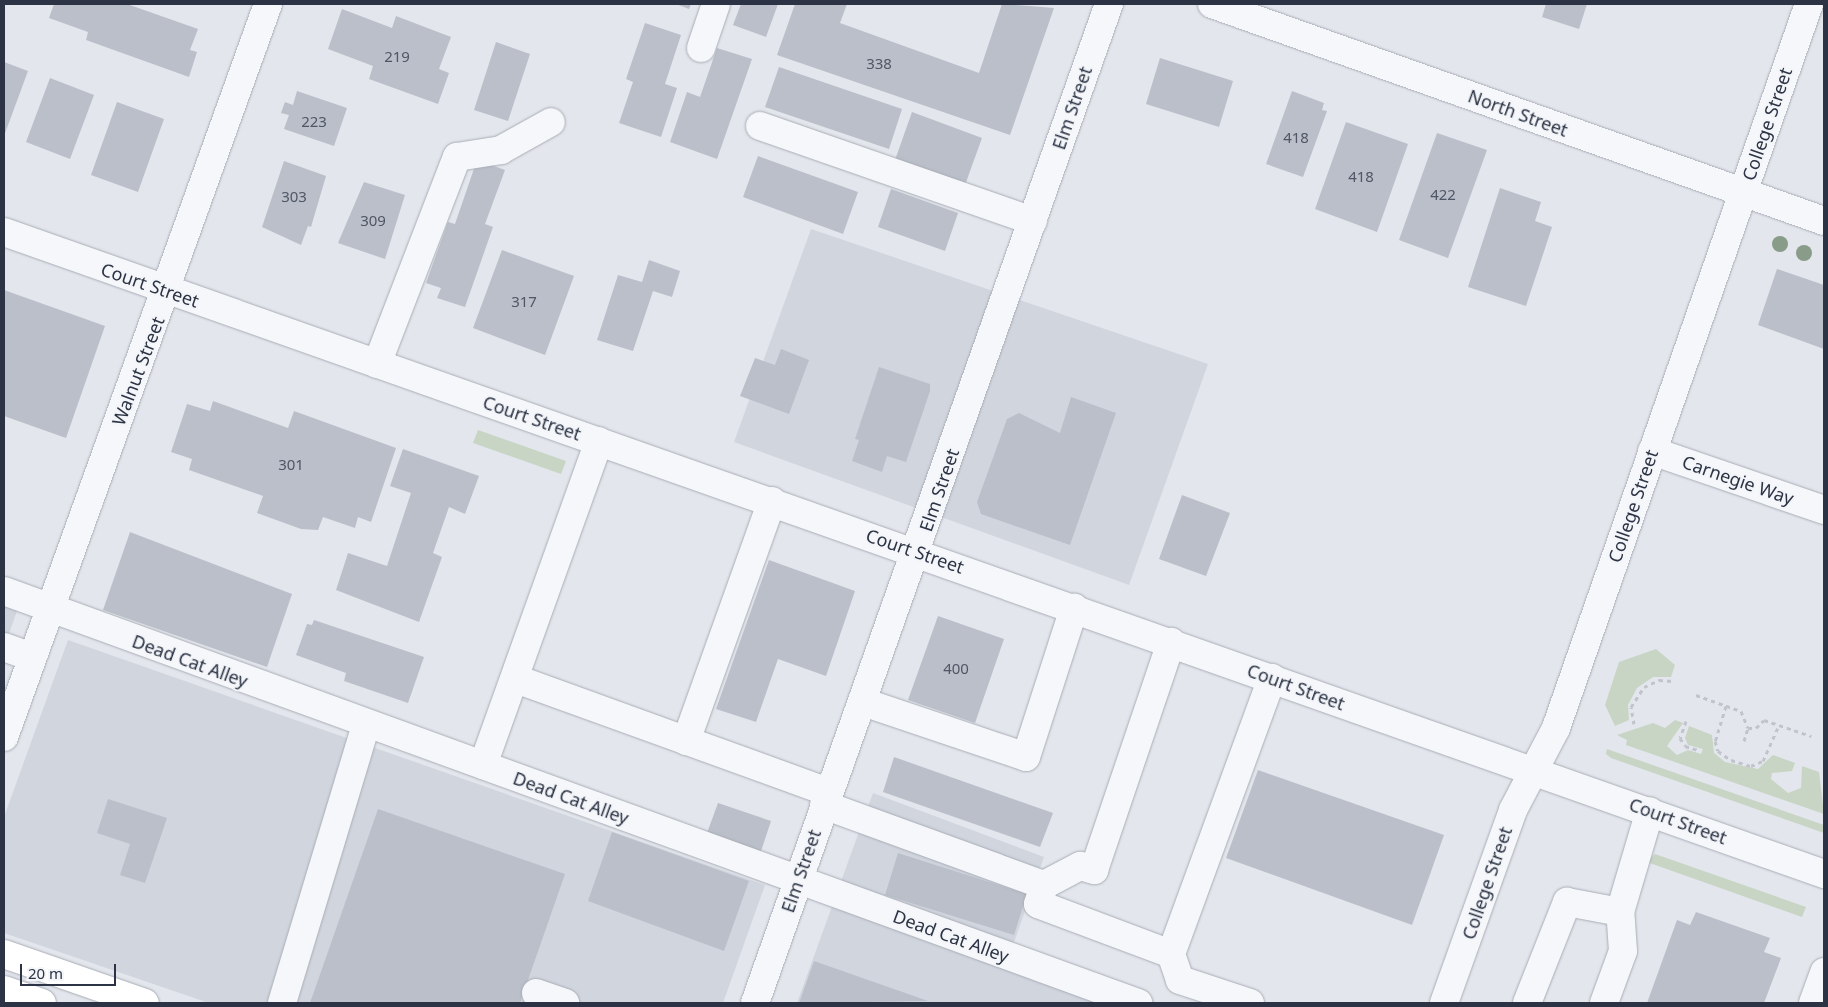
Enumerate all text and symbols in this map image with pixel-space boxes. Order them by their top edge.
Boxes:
house number: 219 [384,48,410,66]
house number: 338 [866,55,892,73]
street label: Elm Street [1048,64,1096,152]
street label: College Street [1738,65,1796,183]
street label: North Street [1465,85,1571,141]
house number: 223 [301,113,327,131]
house number: 418 [1283,129,1309,147]
house number: 418 [1348,168,1374,186]
house number: 422 [1430,186,1456,204]
house number: 303 [281,188,307,206]
house number: 309 [360,212,386,230]
street label: Court Street [98,258,202,312]
house number: 317 [511,293,537,311]
street label: Walnut Street [107,314,169,428]
street label: Court Street [480,391,584,445]
street label: Elm Street [915,446,963,534]
street label: College Street [1604,447,1662,565]
street label: Carnegie Way [1679,451,1797,509]
house number: 301 [278,456,304,474]
street label: Court Street [863,524,967,578]
street label: Dead Cat Alley [129,630,251,692]
street label: Court Street [1244,659,1348,715]
house number: 400 [943,660,969,678]
street label: Dead Cat Alley [510,767,632,829]
street label: Court Street [1626,793,1730,849]
street label: College Street [1458,824,1516,942]
street label: Elm Street [777,827,825,915]
street label: Dead Cat Alley [890,905,1012,967]
scale bar [22,954,119,986]
text: 20 m [28,963,63,983]

